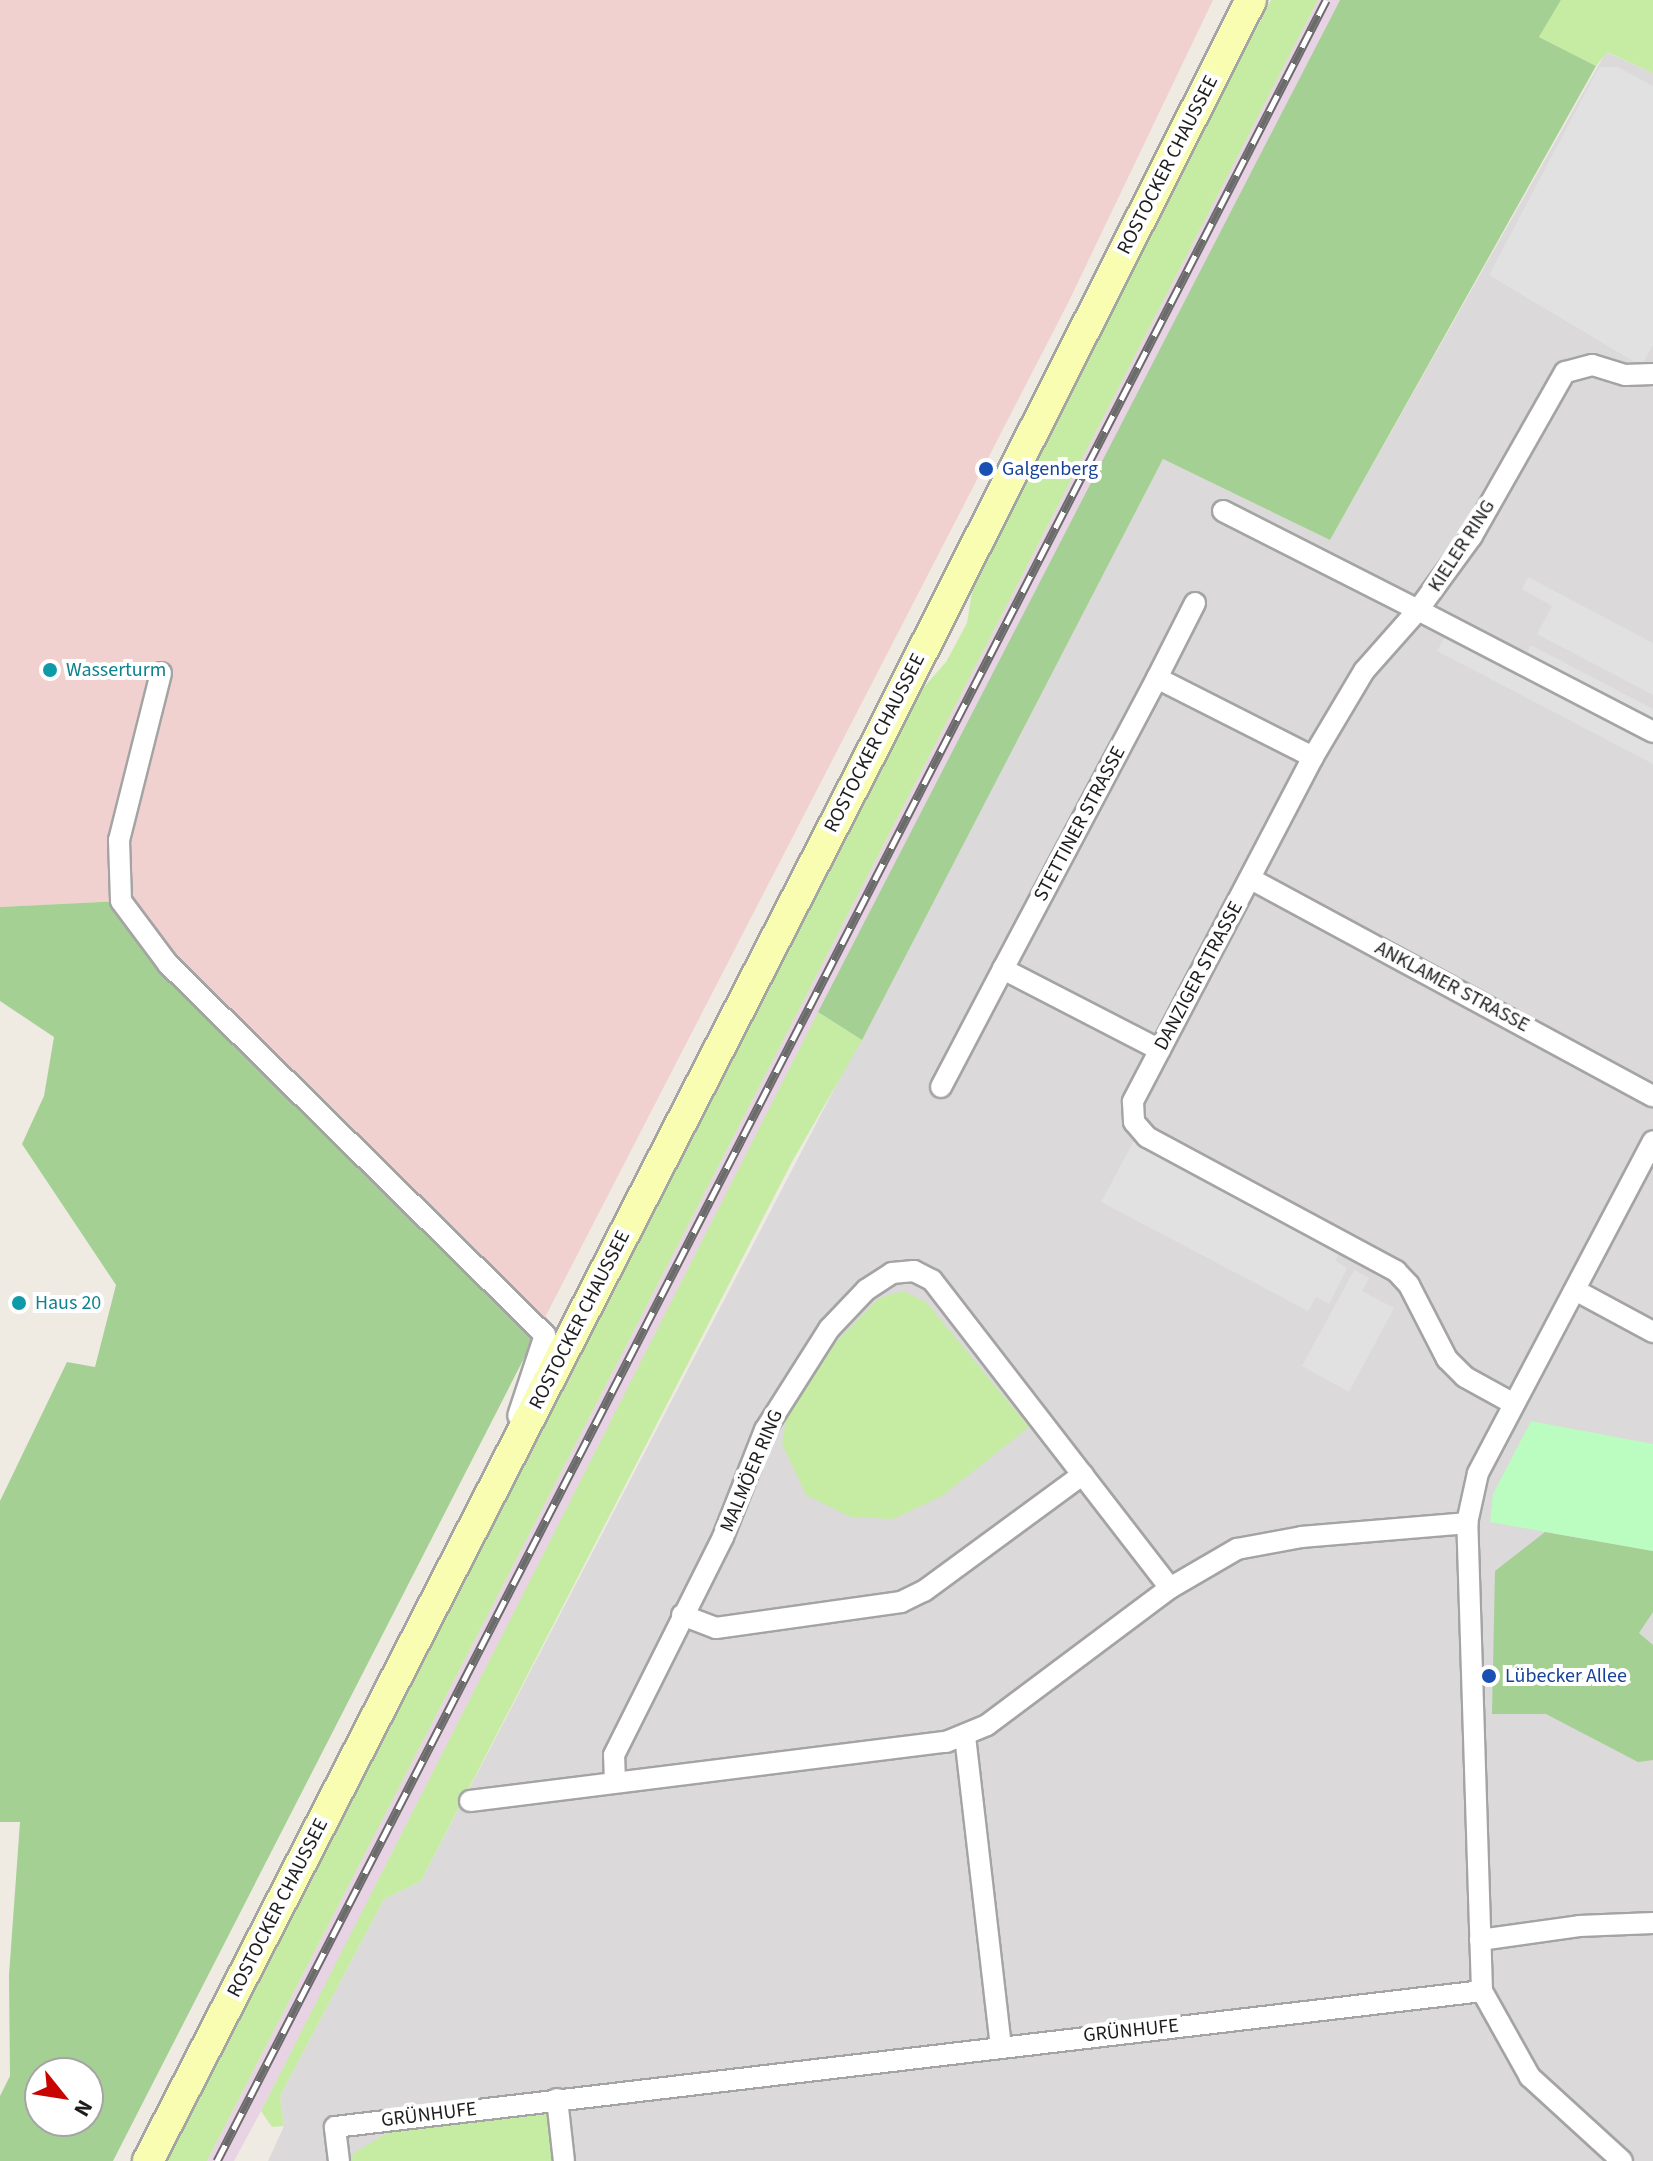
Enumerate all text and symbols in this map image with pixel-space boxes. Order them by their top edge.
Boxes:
street label: ROSTOCKER CHAUSSEE [1113,72,1223,258]
place label: Galgenberg [1002,457,1098,481]
marker: Galgenberg [977,460,995,478]
street label: KIELER RING [1423,495,1501,597]
street label: ROSTOCKER CHAUSSEE [820,650,930,836]
place label: Wasserturm [66,658,166,682]
marker: Wasserturm [41,661,59,679]
street label: STETTINER STRASSE [1029,742,1131,906]
street label: DANZIGER STRASSE [1150,898,1248,1054]
street label: ANKLAMER STRASSE [1371,936,1533,1038]
street label: ROSTOCKER CHAUSSEE [525,1227,635,1413]
place label: Haus 20 [35,1291,101,1315]
marker: Haus 20 [10,1294,28,1312]
street label: MALMÖER RING [715,1406,789,1536]
place label: Lübecker Allee [1505,1664,1627,1688]
marker: Lübecker Allee [1480,1667,1498,1685]
street label: ROSTOCKER CHAUSSEE [223,1815,333,2001]
street label: GRÜNHUFE [1082,2014,1180,2048]
north arrow [24,2057,104,2137]
text: N [66,2094,101,2122]
street label: GRÜNHUFE [380,2097,478,2133]

